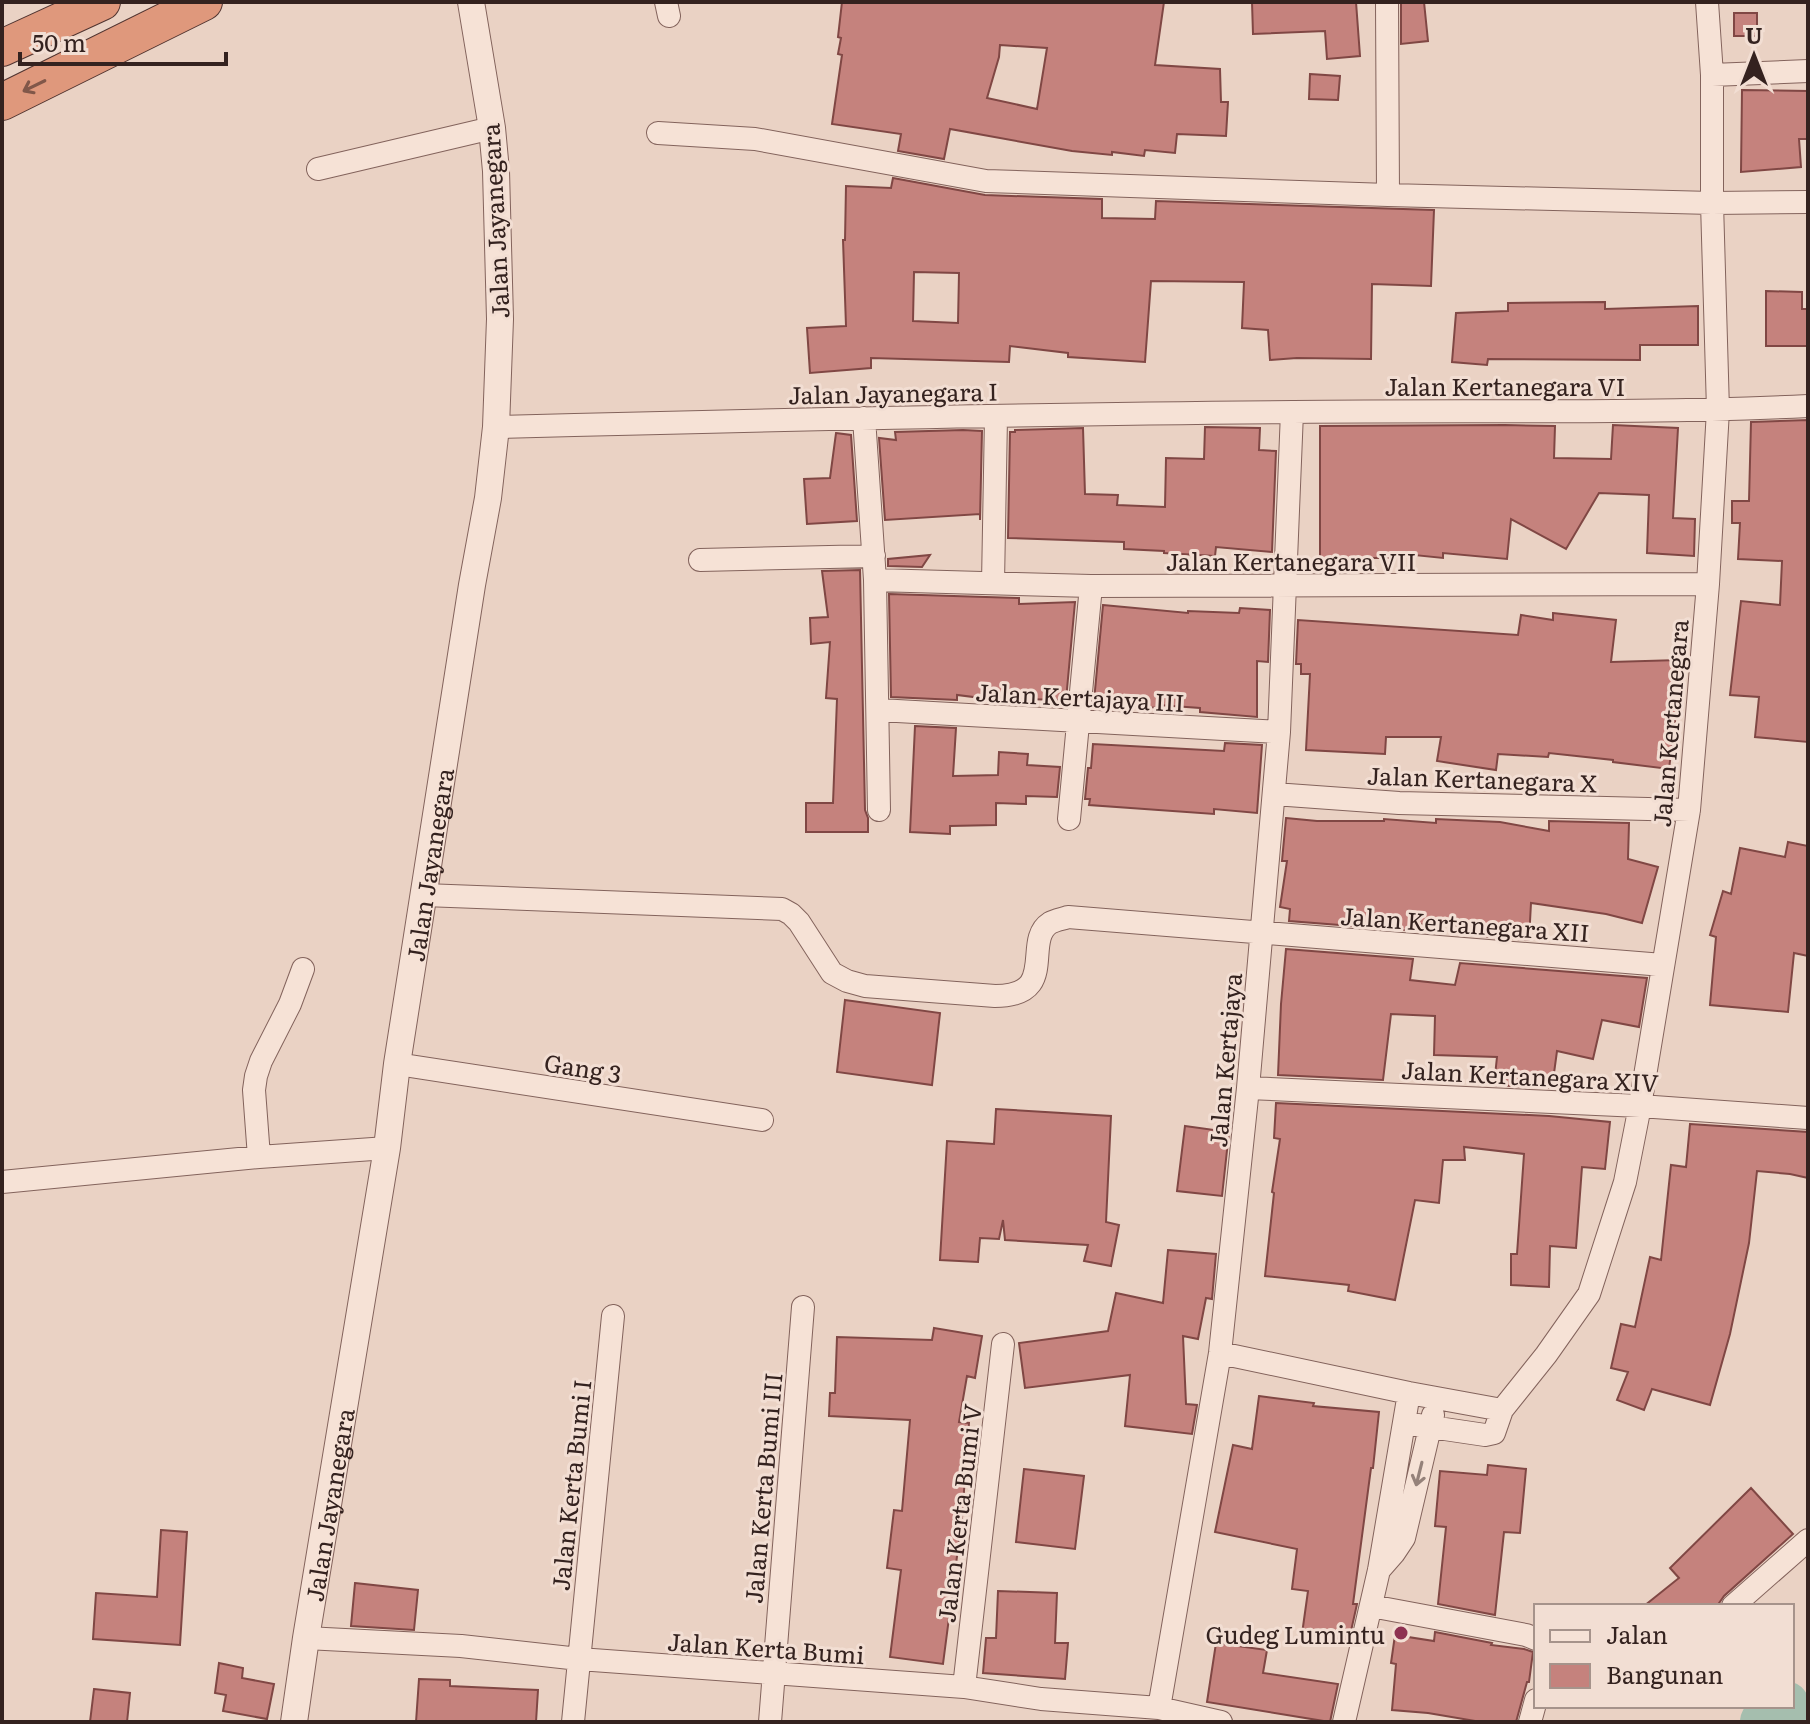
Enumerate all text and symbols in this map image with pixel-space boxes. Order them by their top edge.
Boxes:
scale bar [20,16,226,66]
north arrow [1714,16,1794,96]
text: U [1745,18,1763,51]
text: 50 m [32,24,86,59]
one-way arrow [22,79,46,95]
street label: Jalan Jayanegara [471,123,517,319]
street label: Jalan Kertanegara VI [1385,368,1625,403]
street label: Jalan Jayanegara I [788,373,998,411]
street label: Jalan Kertanegara VII [1166,543,1416,578]
street label: Jalan Kertanegara [1642,618,1696,828]
street label: Jalan Kertajaya III [975,673,1185,719]
street label: Jalan Kertanegara X [1366,756,1598,800]
street label: Jalan Jayanegara [396,765,461,964]
street label: Jalan Kertanegara XII [1339,897,1591,949]
street label: Jalan Kertajaya [1199,971,1249,1149]
street label: Gang 3 [542,1044,624,1090]
street label: Jalan Kertanegara XIV [1400,1051,1660,1099]
street label: Jalan Kerta Bumi III [734,1371,790,1605]
street label: Jalan Kerta Bumi I [542,1378,598,1592]
street label: Jalan Kerta Bumi V [927,1401,989,1624]
street label: Jalan Jayanegara [295,1405,361,1604]
one-way arrow [1411,1461,1426,1487]
legend [1534,1604,1794,1708]
place label: Gudeg Lumintu [1206,1616,1385,1651]
text: Jalan [1606,1616,1668,1651]
street label: Jalan Kerta Bumi [666,1623,866,1671]
marker: Gudeg Lumintu [1392,1624,1410,1642]
text: Bangunan [1606,1656,1724,1691]

